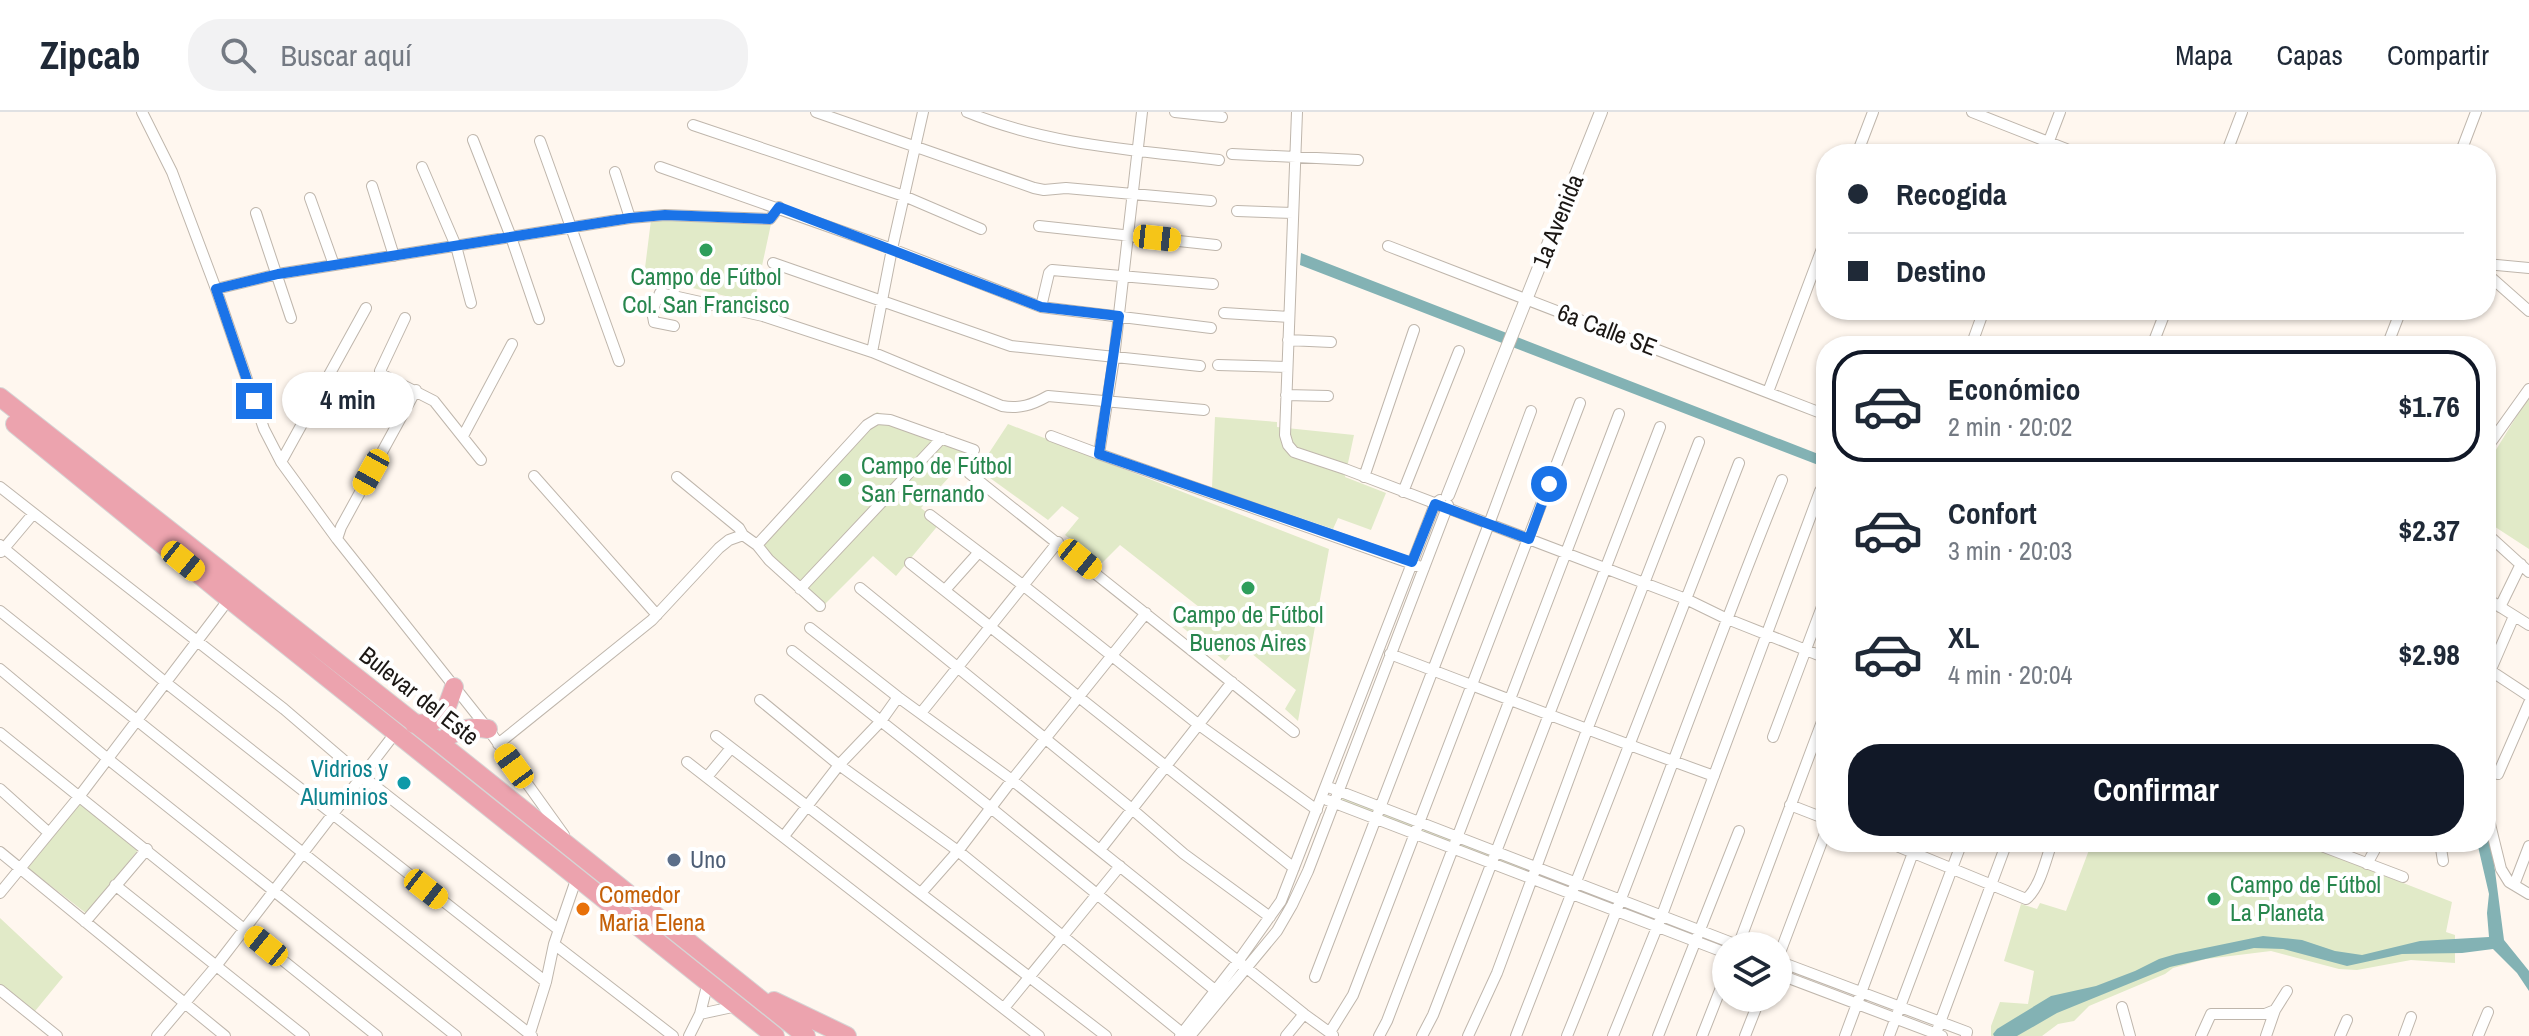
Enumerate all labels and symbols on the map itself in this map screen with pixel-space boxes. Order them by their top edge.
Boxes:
street label: 1a Avenida [1524,169,1590,272]
car [1132,224,1182,252]
marker: Campo de Fútbol Col. San Francisco [697,241,715,259]
place label: Campo de Fútbol Col. San Francisco [622,260,790,320]
street label: 6a Calle SE [1553,296,1662,363]
callout: 4 min [282,373,414,429]
route end [236,383,272,419]
car [349,445,393,499]
place label: Campo de Fútbol San Fernando [861,449,1012,509]
route start [1531,466,1567,502]
marker: Campo de Fútbol San Fernando [836,471,854,489]
car [1054,535,1106,583]
car [157,537,209,585]
marker: Campo de Fútbol Buenos Aires [1239,579,1257,597]
place label: Campo de Fútbol Buenos Aires [1173,598,1323,658]
street label: Bulevar del Este [353,638,486,752]
car [490,740,538,792]
place label: Vidrios y Aluminios [299,752,388,812]
marker: Vidrios y Aluminios [395,774,413,792]
place label: Uno [690,843,726,875]
marker: Uno [665,851,683,869]
car [400,865,452,913]
place label: Campo de Fútbol La Planeta [2230,868,2381,928]
place label: Comedor Maria Elena [599,878,705,938]
marker: Campo de Fútbol La Planeta [2205,890,2223,908]
marker: Comedor Maria Elena [574,900,592,918]
car [240,922,292,970]

